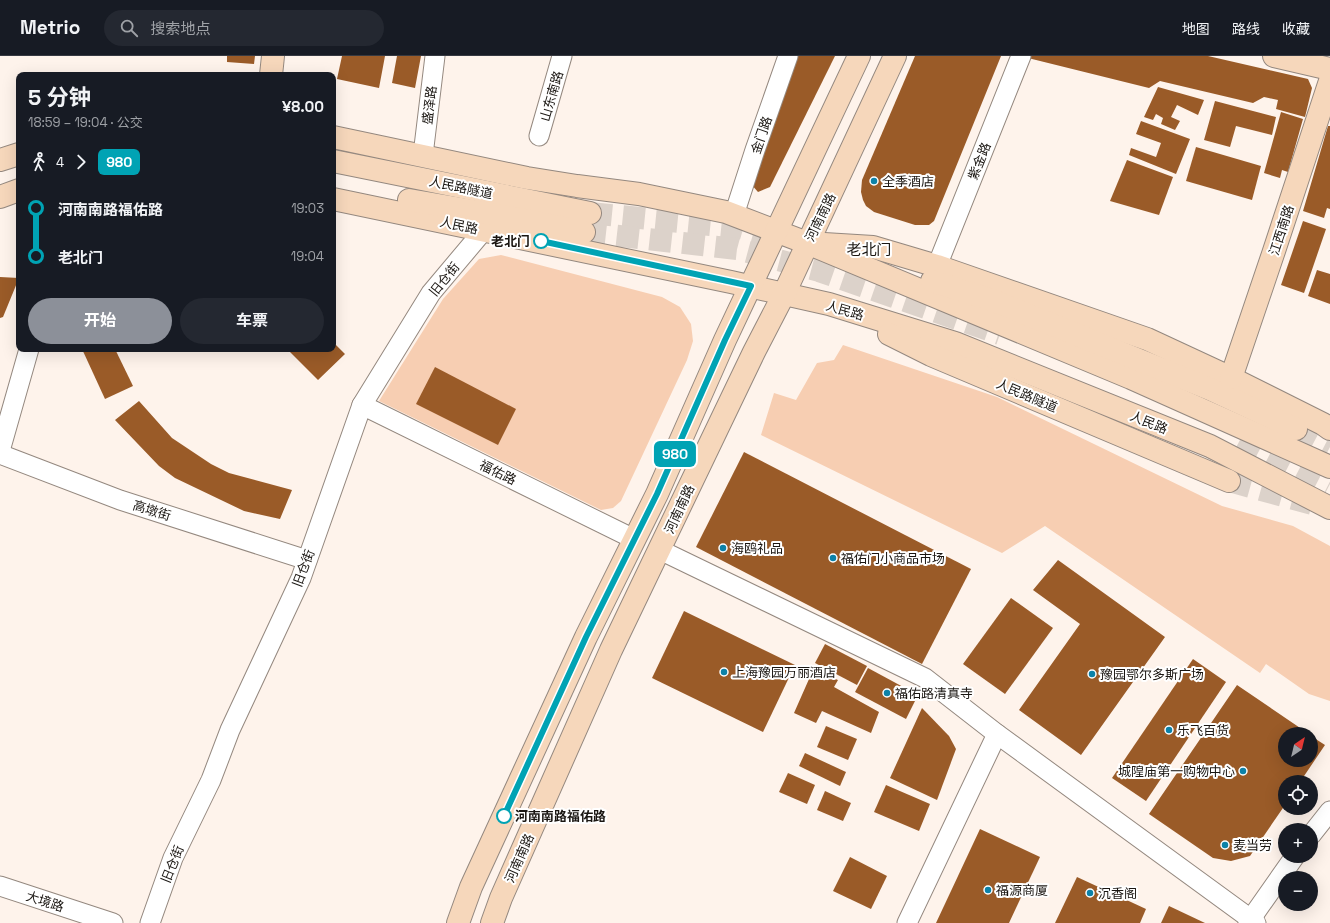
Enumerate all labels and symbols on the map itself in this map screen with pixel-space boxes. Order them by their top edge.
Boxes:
street label: 山东南路 [536,69,567,123]
street label: 盛泽路 [419,85,440,125]
street label: 金门路 [747,114,776,156]
street label: 紫金路 [964,140,995,182]
street label: 人民路隧道 [427,172,494,203]
place label: 全季酒店 [882,173,934,190]
marker: 全季酒店 [869,176,879,186]
street label: 河南南路 [801,190,839,244]
street label: 江西南路 [1265,203,1298,258]
street label: 人民路 [438,213,480,238]
place label: 老北门 [491,233,530,250]
marker: 老北门 [533,233,549,249]
district label: 老北门 [846,240,892,259]
street label: 旧仓街 [426,259,463,300]
street label: 人民路 [824,297,866,324]
street label: 人民路隧道 [994,375,1060,416]
street label: 人民路 [1128,407,1170,438]
line badge: 980 [652,441,698,467]
street label: 福佑路 [477,456,519,489]
street label: 河南南路 [661,482,698,536]
street label: 高墩街 [131,497,173,524]
place label: 海鸥礼品 [731,540,783,557]
marker: 海鸥礼品 [718,543,728,553]
street label: 旧仓街 [289,547,318,589]
place label: 福佑门小商品市场 [841,550,945,567]
marker: 福佑门小商品市场 [828,553,838,563]
place label: 上海豫园万丽酒店 [732,664,836,681]
place label: 豫园鄂尔多斯广场 [1100,666,1204,683]
marker: 上海豫园万丽酒店 [719,667,729,677]
marker: 豫园鄂尔多斯广场 [1087,669,1097,679]
place label: 福佑路清真寺 [895,685,973,702]
marker: 福佑路清真寺 [882,688,892,698]
place label: 乐飞百货 [1177,722,1229,739]
marker: 乐飞百货 [1164,725,1174,735]
north arrow [1278,727,1318,767]
place label: 城隍庙第一购物中心 [1118,763,1235,780]
marker: 城隍庙第一购物中心 [1238,766,1248,776]
marker: 河南南路福佑路 [496,808,512,824]
place label: 河南南路福佑路 [515,808,606,825]
street label: 河南南路 [501,831,538,885]
place label: 麦当劳 [1233,837,1272,854]
marker: 麦当劳 [1220,840,1230,850]
street label: 旧仓街 [157,843,188,885]
place label: 福源商厦 [996,882,1048,899]
marker: 福源商厦 [983,885,993,895]
place label: 沉香阁 [1098,885,1137,902]
street label: 大境路 [24,887,66,916]
marker: 沉香阁 [1085,888,1095,898]

